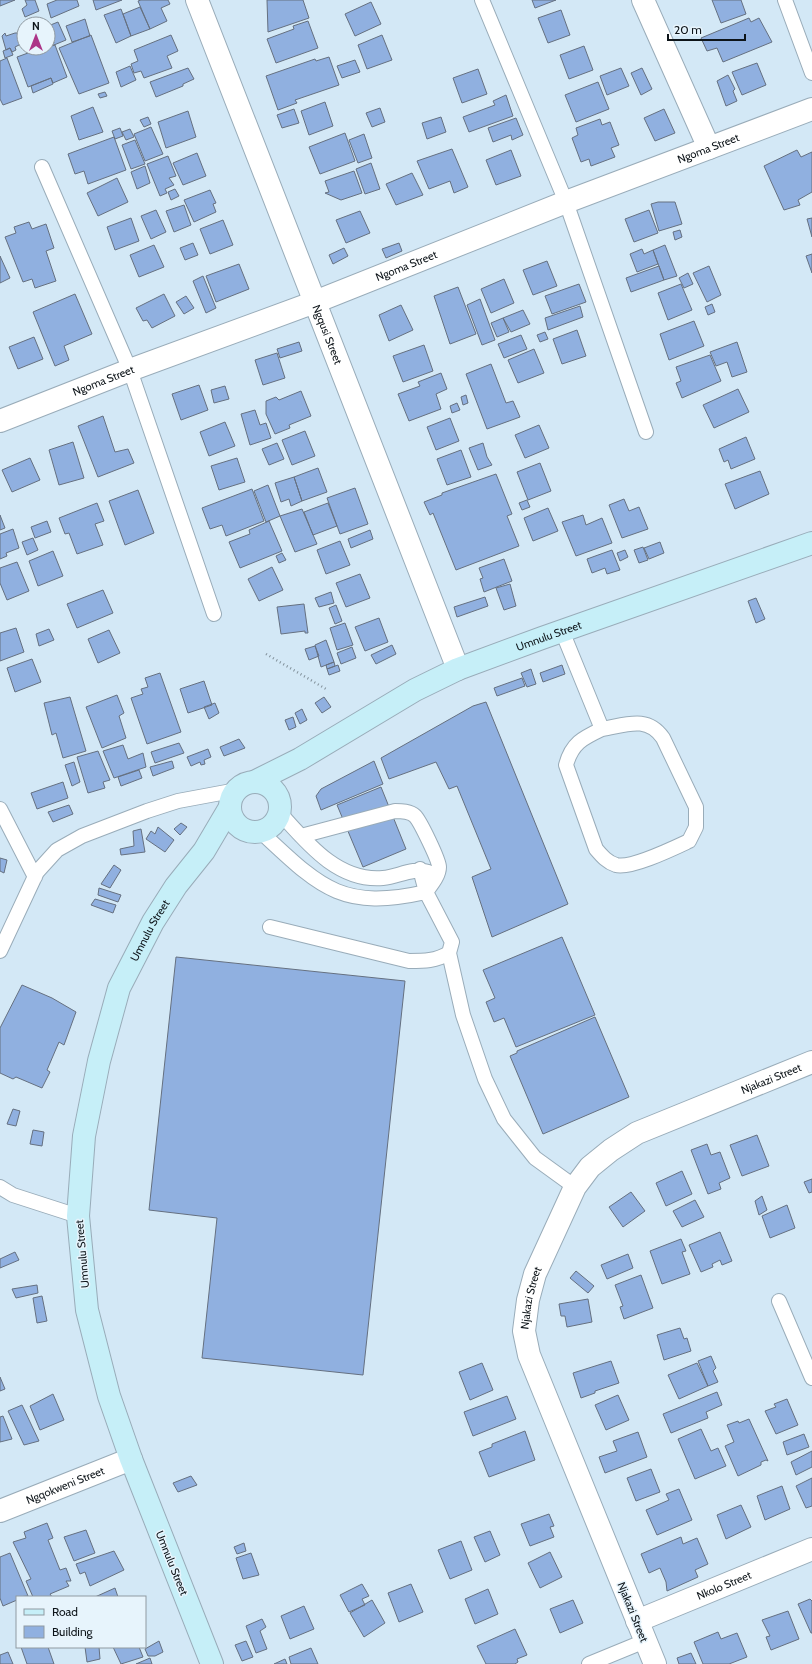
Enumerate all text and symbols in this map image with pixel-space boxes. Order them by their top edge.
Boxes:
north arrow [16,16,56,56]
scale bar [668,16,745,42]
text: N [32,19,40,33]
text: 20 m [674,22,702,37]
street label: Ngoma Street [675,130,741,166]
street label: Ngoma Street [374,247,439,284]
street label: Ngqusi Street [310,303,345,366]
street label: Ngoma Street [71,362,136,399]
street label: Umnulu Street [514,618,584,654]
street label: Umnulu Street [127,897,173,964]
street label: Njakazi Street [739,1060,804,1097]
street label: Umnulu Street [72,1219,92,1289]
street label: Njakazi Street [517,1264,545,1330]
street label: Ngqokweni Street [24,1463,107,1507]
street label: Umnulu Street [153,1529,191,1598]
street label: Nkolo Street [695,1568,754,1603]
street label: Njakazi Street [615,1580,652,1644]
legend [16,1596,146,1648]
text: Road [52,1604,78,1619]
text: Building [52,1624,94,1639]

